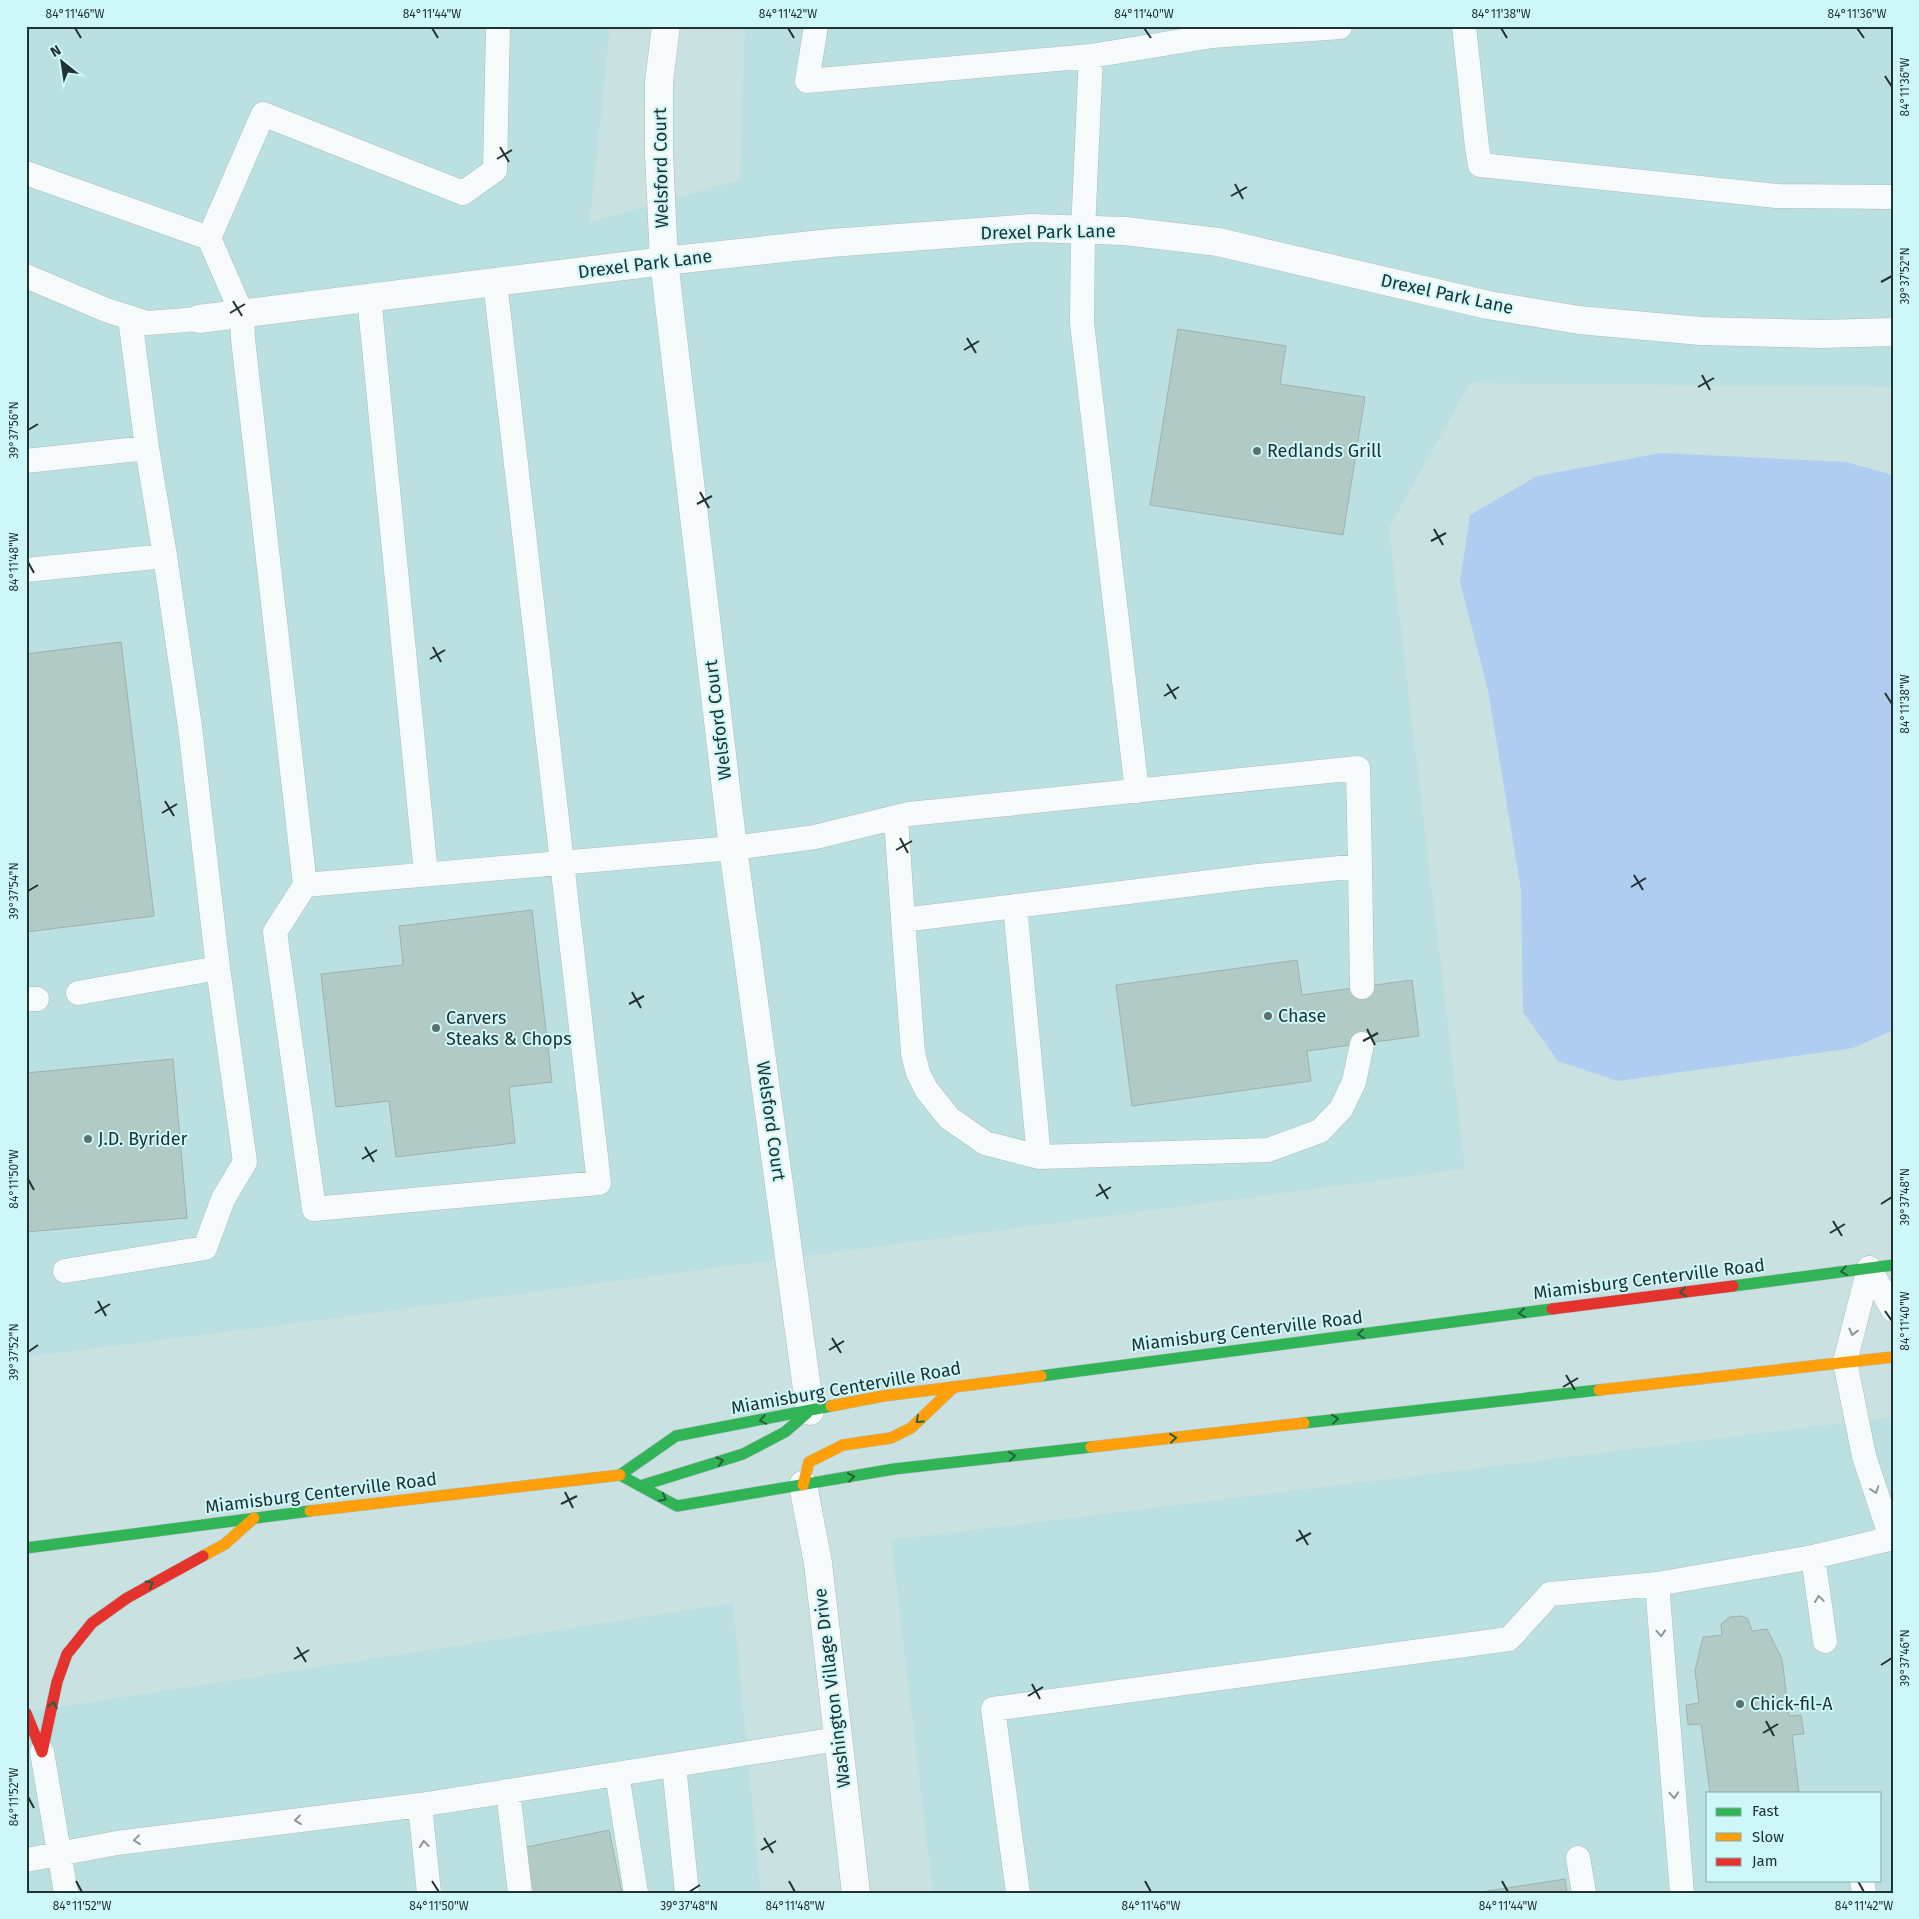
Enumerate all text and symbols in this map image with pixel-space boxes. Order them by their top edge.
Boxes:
text: 84°11'46"W [46,7,105,21]
text: 84°11'44"W [403,7,461,21]
text: 84°11'42"W [759,7,817,21]
text: 84°11'40"W [1114,7,1174,21]
text: 84°11'38"W [1471,7,1531,21]
text: 84°11'36"W [1828,7,1887,21]
north arrow [38,38,88,88]
text: N [47,41,64,61]
text: 84°11'36"W [1898,57,1912,116]
street label: Welsford Court [649,107,673,229]
street label: Drexel Park Lane [980,220,1116,244]
street label: Drexel Park Lane [577,245,713,283]
text: 39°37'52"N [1898,247,1912,305]
street label: Drexel Park Lane [1379,269,1515,319]
text: 39°37'56"N [7,401,21,459]
place label: Redlands Grill [1267,440,1382,462]
marker: Redlands Grill [1251,445,1263,457]
text: 84°11'48"W [7,532,21,592]
street label: Welsford Court [700,658,736,781]
text: 84°11'38"W [1898,674,1912,734]
text: 39°37'54"N [7,862,21,920]
place label: Chase [1278,1005,1326,1027]
place label: Carvers Steaks & Chops [446,1007,572,1050]
marker: Chase [1262,1010,1274,1022]
marker: Carvers Steaks & Chops [430,1022,442,1034]
street label: Welsford Court [752,1060,790,1183]
place label: J.D. Byrider [98,1128,188,1150]
marker: J.D. Byrider [82,1133,94,1145]
text: 84°11'50"W [7,1149,21,1209]
text: 39°37'48"N [1898,1168,1912,1226]
street label: Miamisburg Centerville Road [1532,1254,1766,1304]
one-way arrow [1840,1265,1848,1276]
one-way arrow [1679,1286,1687,1297]
text: 84°11'40"W [1898,1291,1912,1351]
street label: Miamisburg Centerville Road [1130,1306,1364,1356]
one-way arrow [1518,1307,1526,1318]
text: 39°37'52"N [7,1323,21,1381]
one-way arrow [1848,1327,1858,1335]
one-way arrow [1357,1328,1365,1339]
street label: Miamisburg Centerville Road [729,1357,963,1419]
one-way arrow [758,1414,767,1424]
one-way arrow [916,1414,925,1423]
one-way arrow [1331,1414,1339,1425]
one-way arrow [1170,1432,1178,1443]
one-way arrow [1008,1451,1016,1462]
one-way arrow [716,1457,724,1467]
street label: Miamisburg Centerville Road [204,1468,438,1518]
one-way arrow [846,1472,855,1482]
one-way arrow [1870,1485,1880,1493]
one-way arrow [658,1492,667,1502]
one-way arrow [145,1581,154,1591]
street label: Washington Village Drive [809,1587,855,1789]
one-way arrow [1815,1594,1825,1603]
one-way arrow [1655,1629,1666,1637]
text: 39°37'46"N [1898,1629,1912,1687]
place label: Chick-fil-A [1750,1693,1833,1715]
marker: Chick-fil-A [1734,1698,1746,1710]
one-way arrow [47,1700,57,1709]
text: 84°11'52"W [7,1768,21,1826]
one-way arrow [1668,1791,1679,1799]
legend [1706,1792,1882,1882]
text: Fast [1752,1802,1779,1820]
one-way arrow [294,1814,302,1825]
text: Slow [1752,1828,1784,1846]
one-way arrow [133,1834,141,1845]
one-way arrow [419,1840,430,1848]
text: Jam [1752,1852,1778,1870]
text: 84°11'52"W [53,1899,111,1913]
text: 84°11'50"W [409,1899,469,1913]
text: 39°37'48"N [660,1899,718,1913]
text: 84°11'48"W [765,1899,825,1913]
text: 84°11'46"W [1122,1899,1181,1913]
text: 84°11'44"W [1479,1899,1537,1913]
text: 84°11'42"W [1835,1899,1893,1913]

